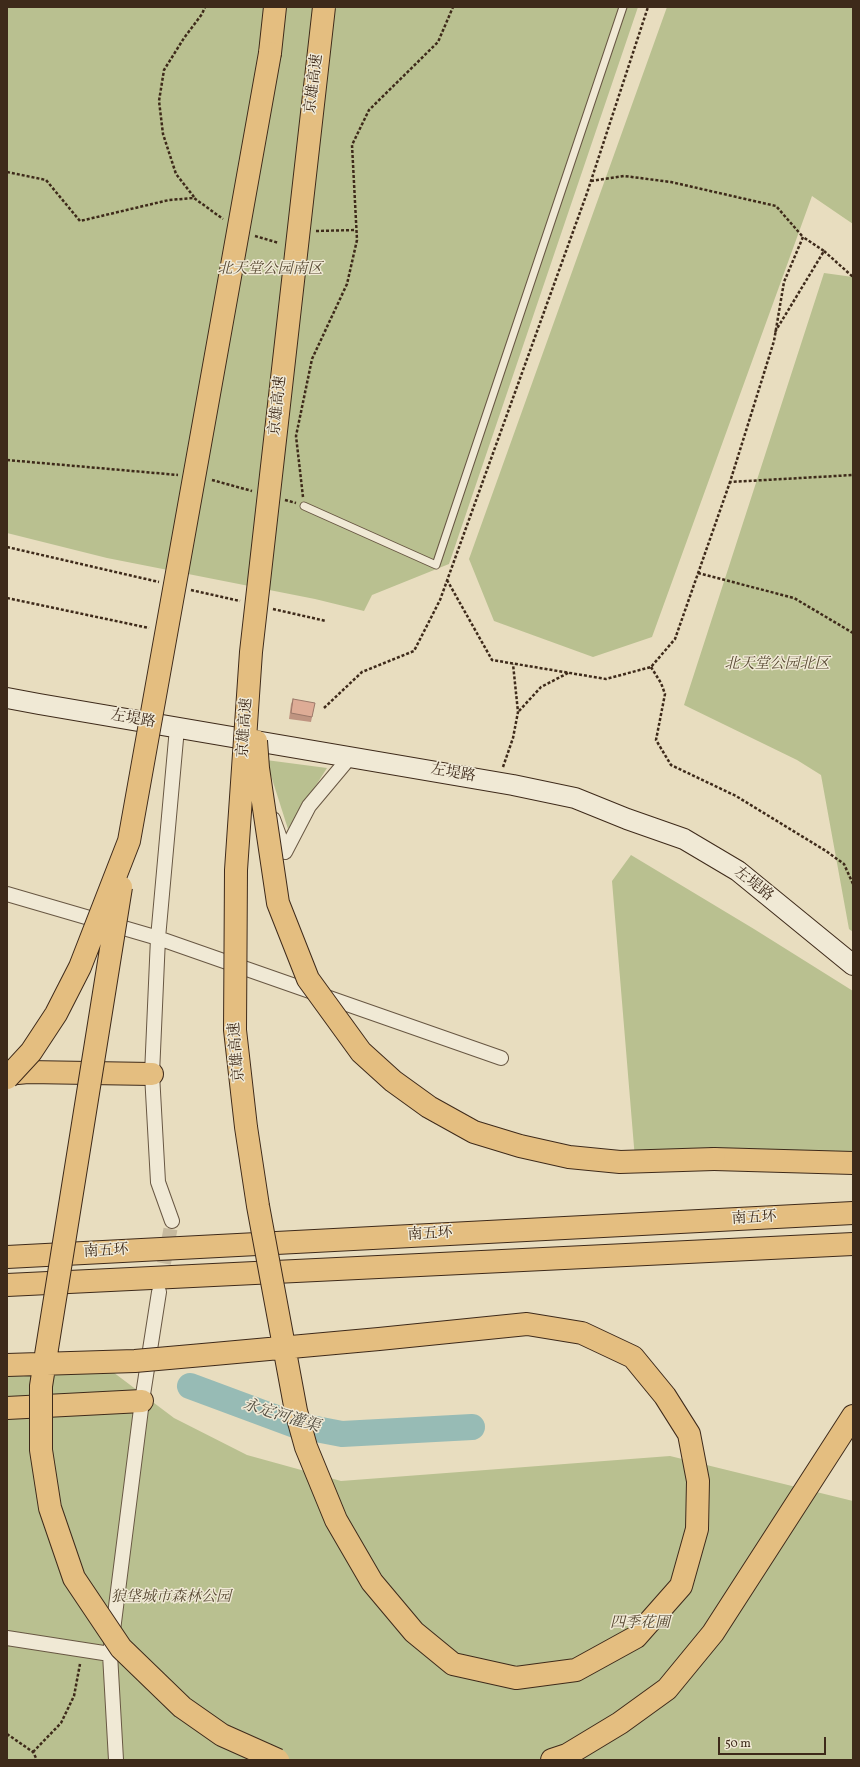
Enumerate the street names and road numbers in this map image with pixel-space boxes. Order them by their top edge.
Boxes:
street label: 京雄高速 [302,53,328,115]
street label: 京雄高速 [267,375,291,437]
street label: 京雄高速 [235,697,257,759]
street label: 左堤路 [109,707,157,733]
street label: 左堤路 [429,761,477,787]
street label: 左堤路 [730,864,776,906]
street label: 京雄高速 [226,1021,250,1083]
street label: 南五环 [731,1209,777,1229]
street label: 南五环 [407,1225,453,1245]
street label: 南五环 [83,1242,129,1262]

